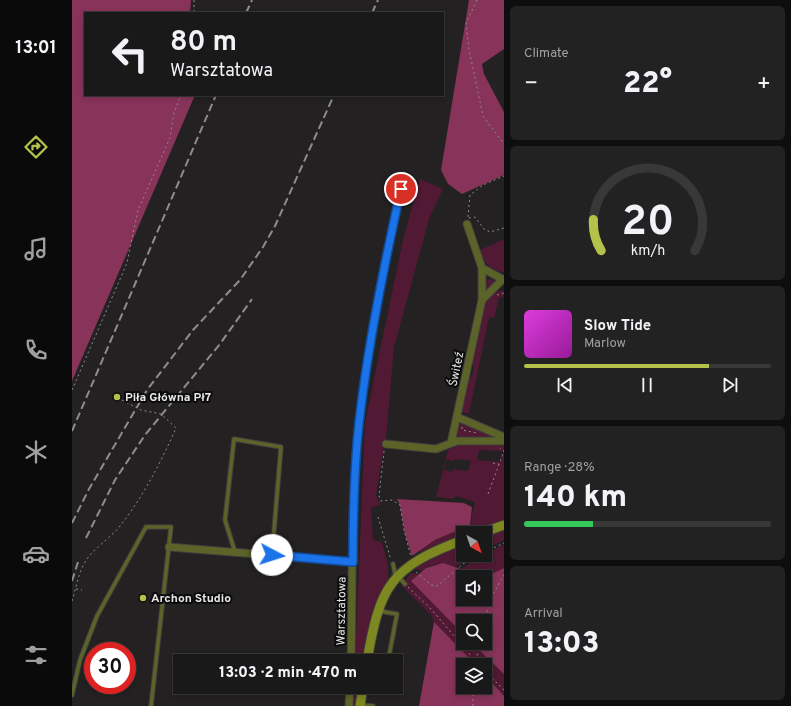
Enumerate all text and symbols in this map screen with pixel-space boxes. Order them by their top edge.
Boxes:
text: 80 m [170,25,237,61]
icon: left [104,28,156,80]
text: 13:01 [15,37,57,60]
text: Climate [524,46,569,62]
text: Warsztatowa [170,60,273,83]
text: 22° [623,66,672,103]
text: − [524,71,538,98]
text: + [757,71,771,98]
icon: directions [22,133,50,161]
pin [384,172,418,206]
icon: arrive [390,178,412,200]
text: 20 [621,197,674,250]
icon: music [22,235,50,263]
text: km/h [630,242,665,260]
text: Slow Tide [584,317,651,336]
icon: phone [22,336,50,364]
text: Marlow [584,336,626,352]
street label: Świteź [445,350,468,388]
icon: previous [554,374,576,396]
icon: pause [636,374,658,396]
icon: next [719,374,741,396]
place label: Piła Główna Pł7 [125,390,211,406]
marker: Piła Główna Pł7 [112,392,122,402]
icon: climate [22,438,50,466]
text: Range · 28% [524,460,595,476]
text: 140 km [524,480,627,517]
north arrow [456,526,492,562]
map controls [456,526,492,694]
position arrow [251,534,293,576]
icon: car [22,540,50,568]
button: sound [456,570,492,606]
street label: Warsztatowa [333,577,351,645]
place label: Archon Studio [151,591,231,607]
marker: Archon Studio [138,593,148,603]
text: Arrival [524,606,563,622]
button: search [456,614,492,650]
text: 13:03 [524,626,600,663]
icon: filters [22,641,50,669]
speed limit sign: 30 [84,642,136,694]
button: layers [456,658,492,694]
text: 13:03 · 2 min · 470 m [219,664,357,683]

